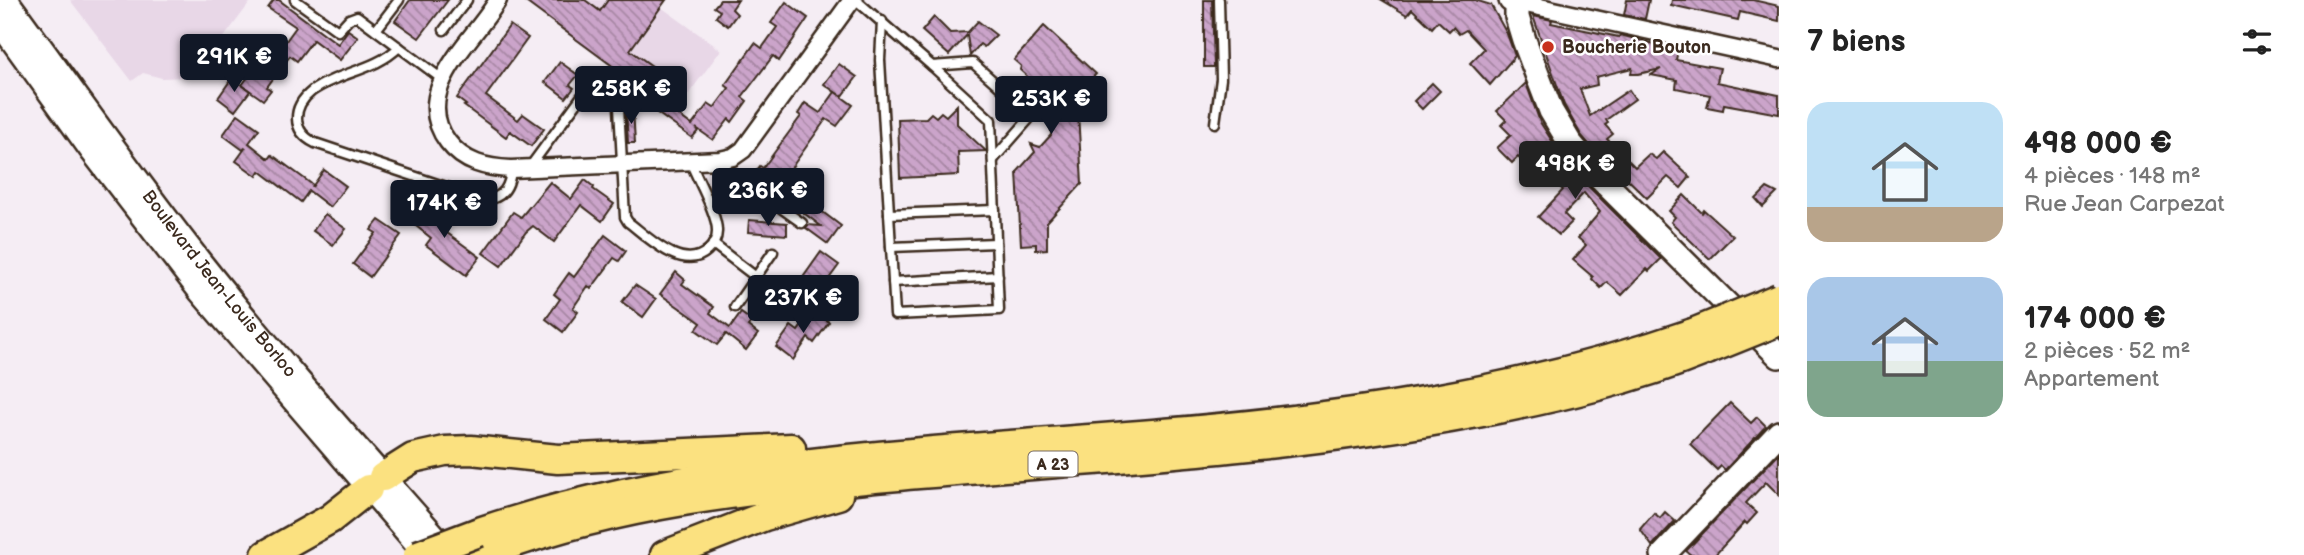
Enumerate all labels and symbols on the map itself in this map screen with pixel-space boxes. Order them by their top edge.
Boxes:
pin: 291K € [177,34,291,94]
place label: Boucherie Bouton [1562,37,1711,58]
marker: Boucherie Bouton [1540,39,1556,55]
pin: 258K € [574,66,688,126]
pin: 253K € [994,76,1108,136]
pin: 498K € [1518,142,1632,201]
pin: 236K € [711,168,825,228]
pin: 174K € [387,180,501,240]
street label: Boulevard Jean-Louis Borloo [138,186,301,382]
pin: 237K € [746,276,860,335]
road number: A 23 [1028,452,1078,477]

